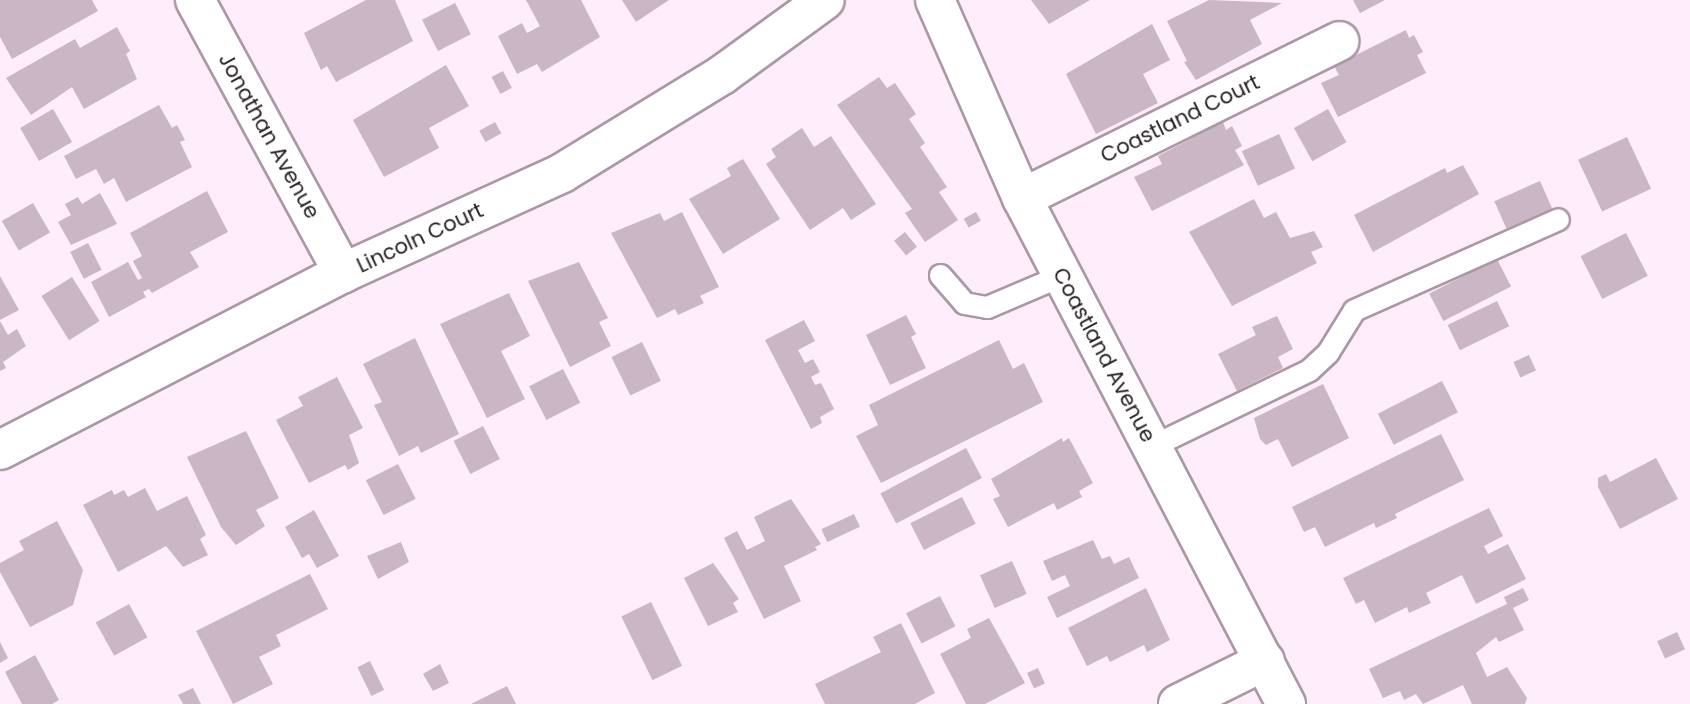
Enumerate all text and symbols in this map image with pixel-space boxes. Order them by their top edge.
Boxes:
street label: Jonathan Avenue [213,49,325,223]
street label: Coastland Court [1096,70,1264,168]
street label: Lincoln Court [353,198,487,278]
street label: Coastland Avenue [1047,263,1161,447]

